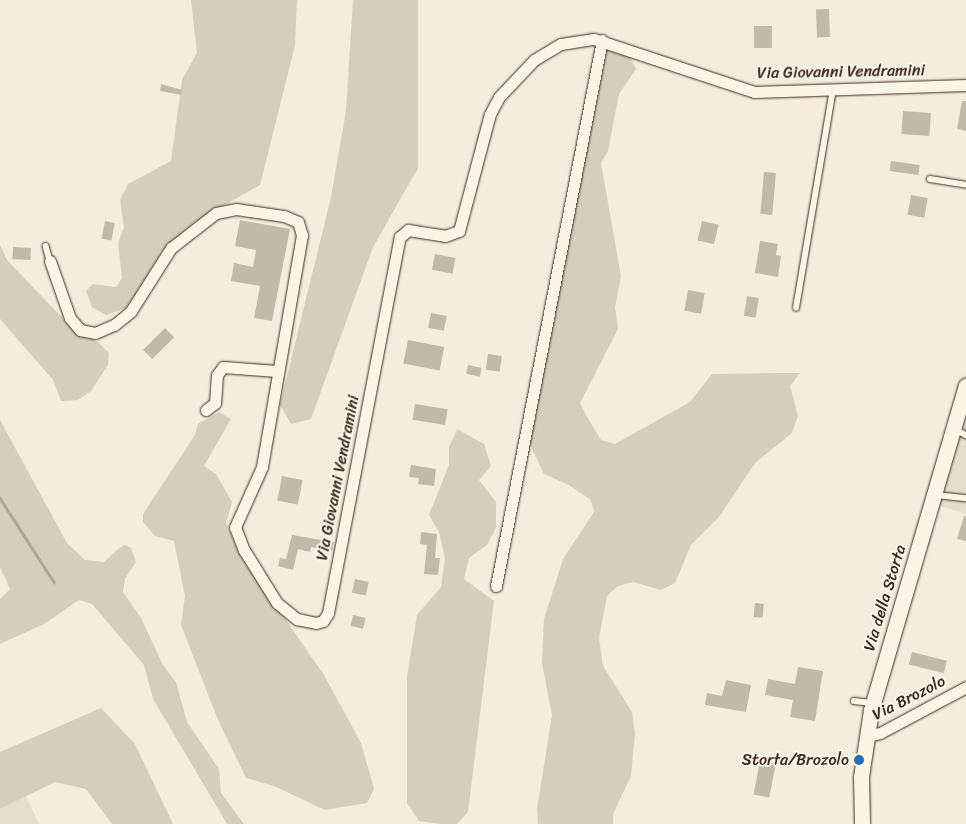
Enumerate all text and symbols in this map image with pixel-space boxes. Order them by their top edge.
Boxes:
street label: Via Giovanni Vendramini [757,61,925,83]
street label: Via Giovanni Vendramini [313,394,363,562]
street label: Via della Storta [860,542,910,654]
street label: Via Brozolo [869,671,949,725]
place label: Storta/Brozolo [742,750,849,770]
marker: Storta/Brozolo [853,754,865,766]

